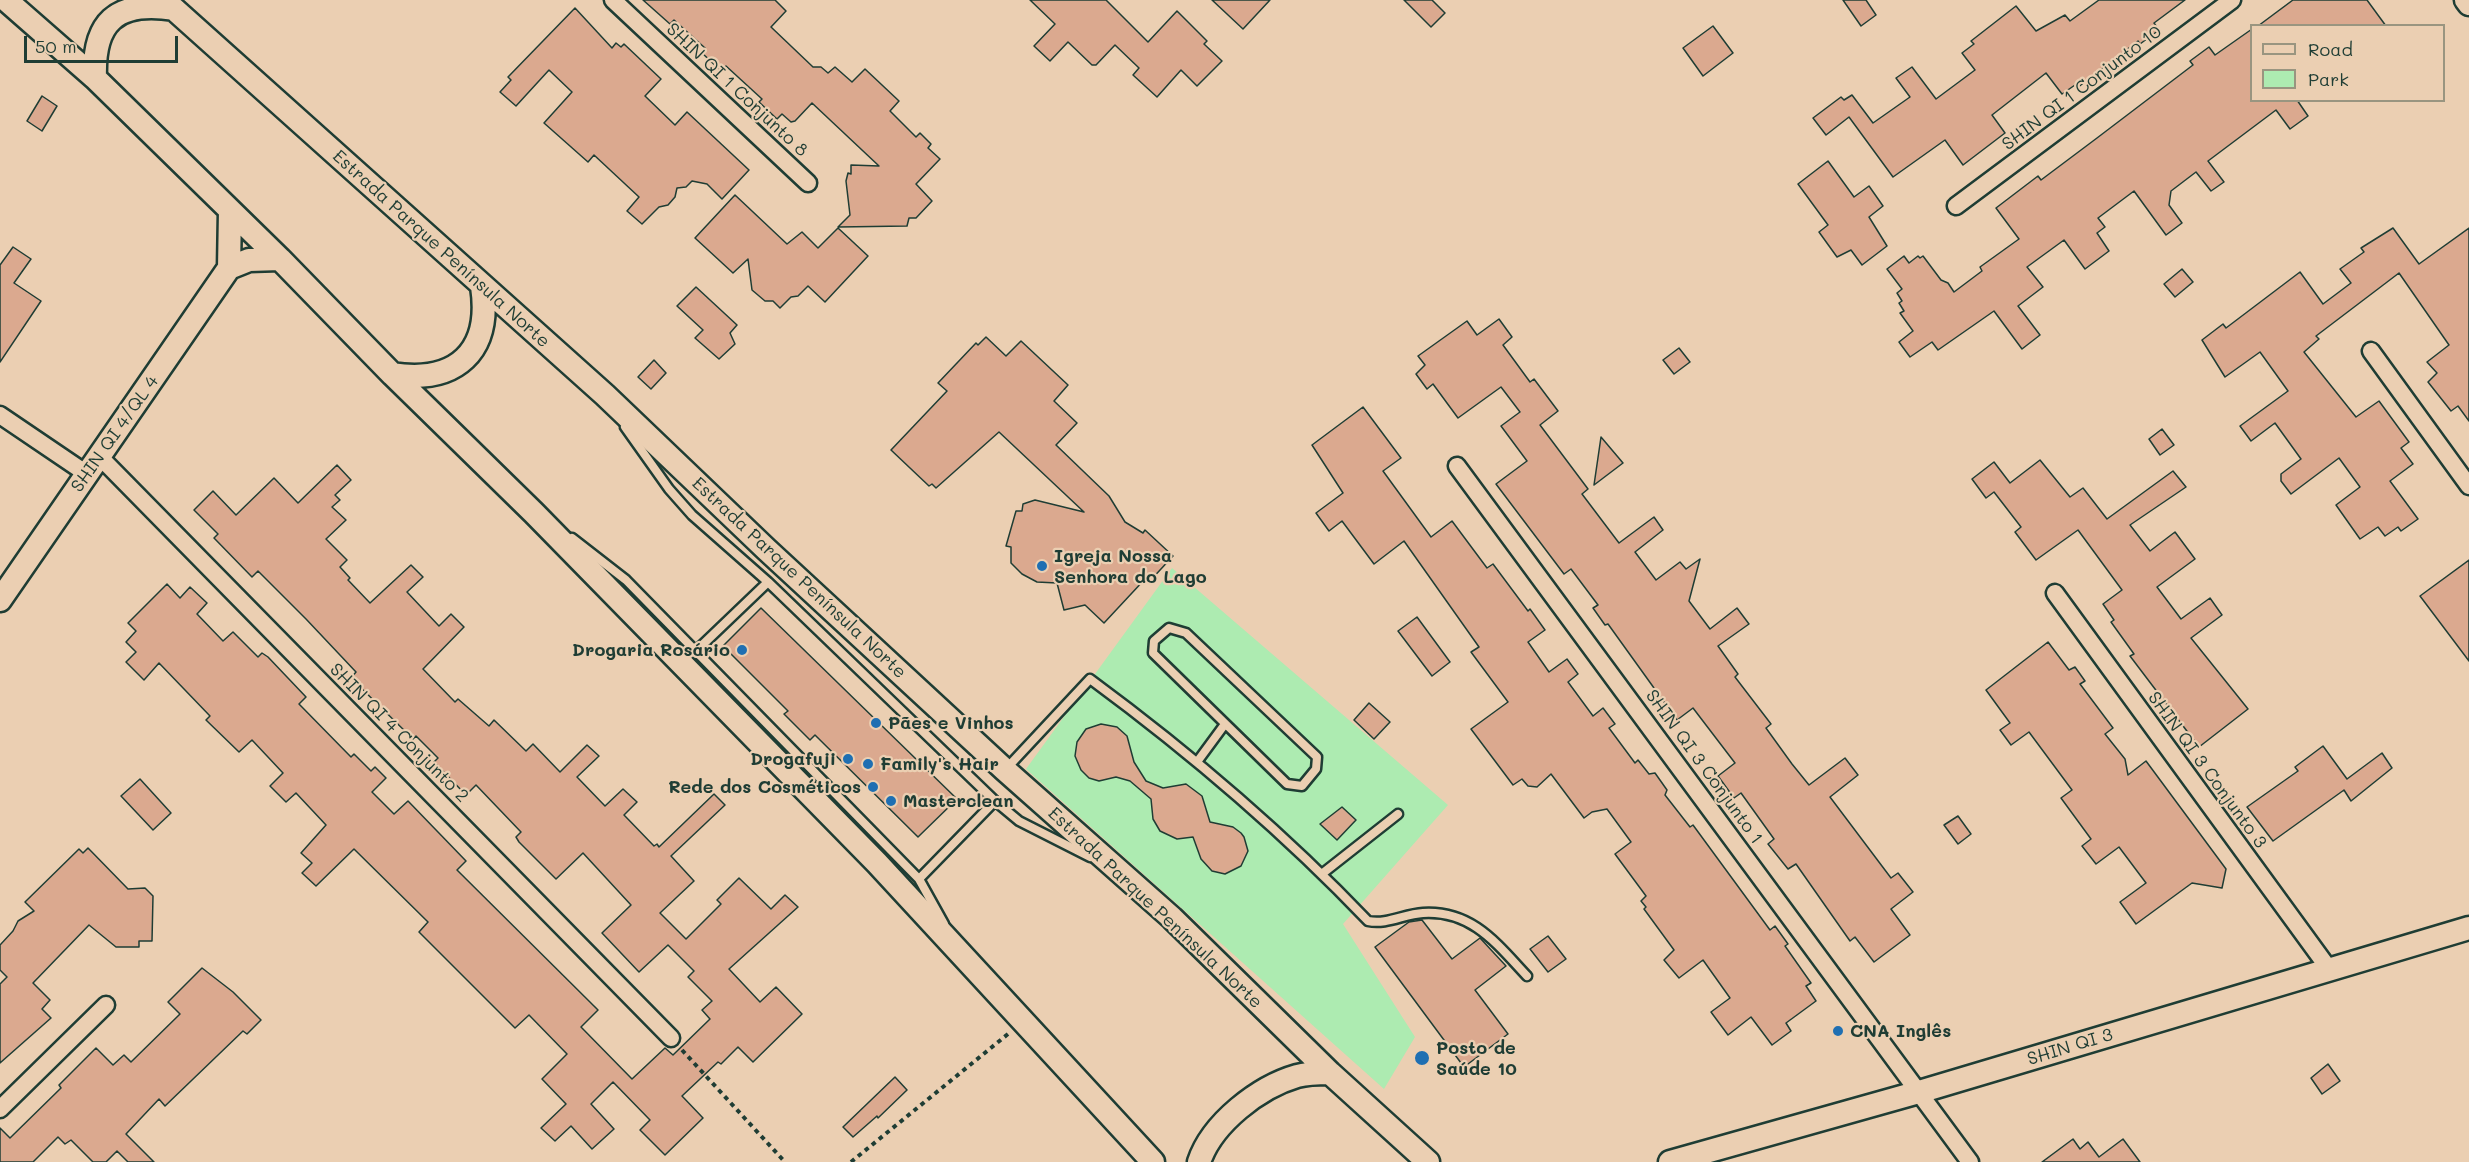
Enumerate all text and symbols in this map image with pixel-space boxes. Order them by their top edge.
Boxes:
street label: SHIN QI 1 Conjunto 8 [662,19,812,161]
street label: SHIN QI 1 Conjunto 10 [1998,21,2166,155]
scale bar [27,24,182,62]
legend [2250,24,2445,102]
text: 50 m [35,34,77,58]
text: Road [2308,37,2353,61]
text: Park [2308,67,2349,91]
street label: Estrada Parque Península Norte [328,146,554,352]
street label: SHIN QI 4/QL 4 [67,372,163,496]
street label: Estrada Parque Península Norte [687,473,911,683]
place label: Igreja Nossa Senhora do Lago [1054,545,1207,588]
marker: Igreja Nossa Senhora do Lago [1035,559,1049,573]
place label: Drogaria Rosário [572,639,730,661]
marker: Drogaria Rosário [735,643,749,657]
street label: SHIN QI 4 Conjunto 2 [325,659,473,807]
street label: SHIN QI 3 Conjunto 1 [1641,686,1767,848]
street label: SHIN QI 3 Conjunto 3 [2143,688,2271,852]
place label: Pães e Vinhos [888,712,1014,734]
marker: Pães e Vinhos [869,716,883,730]
place label: Drogafuji [750,748,836,770]
marker: Drogafuji [841,752,855,766]
place label: Family's Hair [880,753,999,775]
marker: Family's Hair [861,757,875,771]
place label: Rede dos Cosméticos [668,776,861,798]
marker: Rede dos Cosméticos [866,780,880,794]
place label: Masterclean [903,790,1014,812]
marker: Masterclean [884,794,898,808]
street label: Estrada Parque Península Norte [1043,803,1267,1013]
place label: CNA Inglês [1850,1020,1951,1042]
marker: CNA Inglês [1831,1024,1845,1038]
street label: SHIN QI 3 [2025,1024,2115,1070]
place label: Posto de Saúde 10 [1436,1037,1517,1080]
marker: Posto de Saúde 10 [1413,1049,1431,1067]

